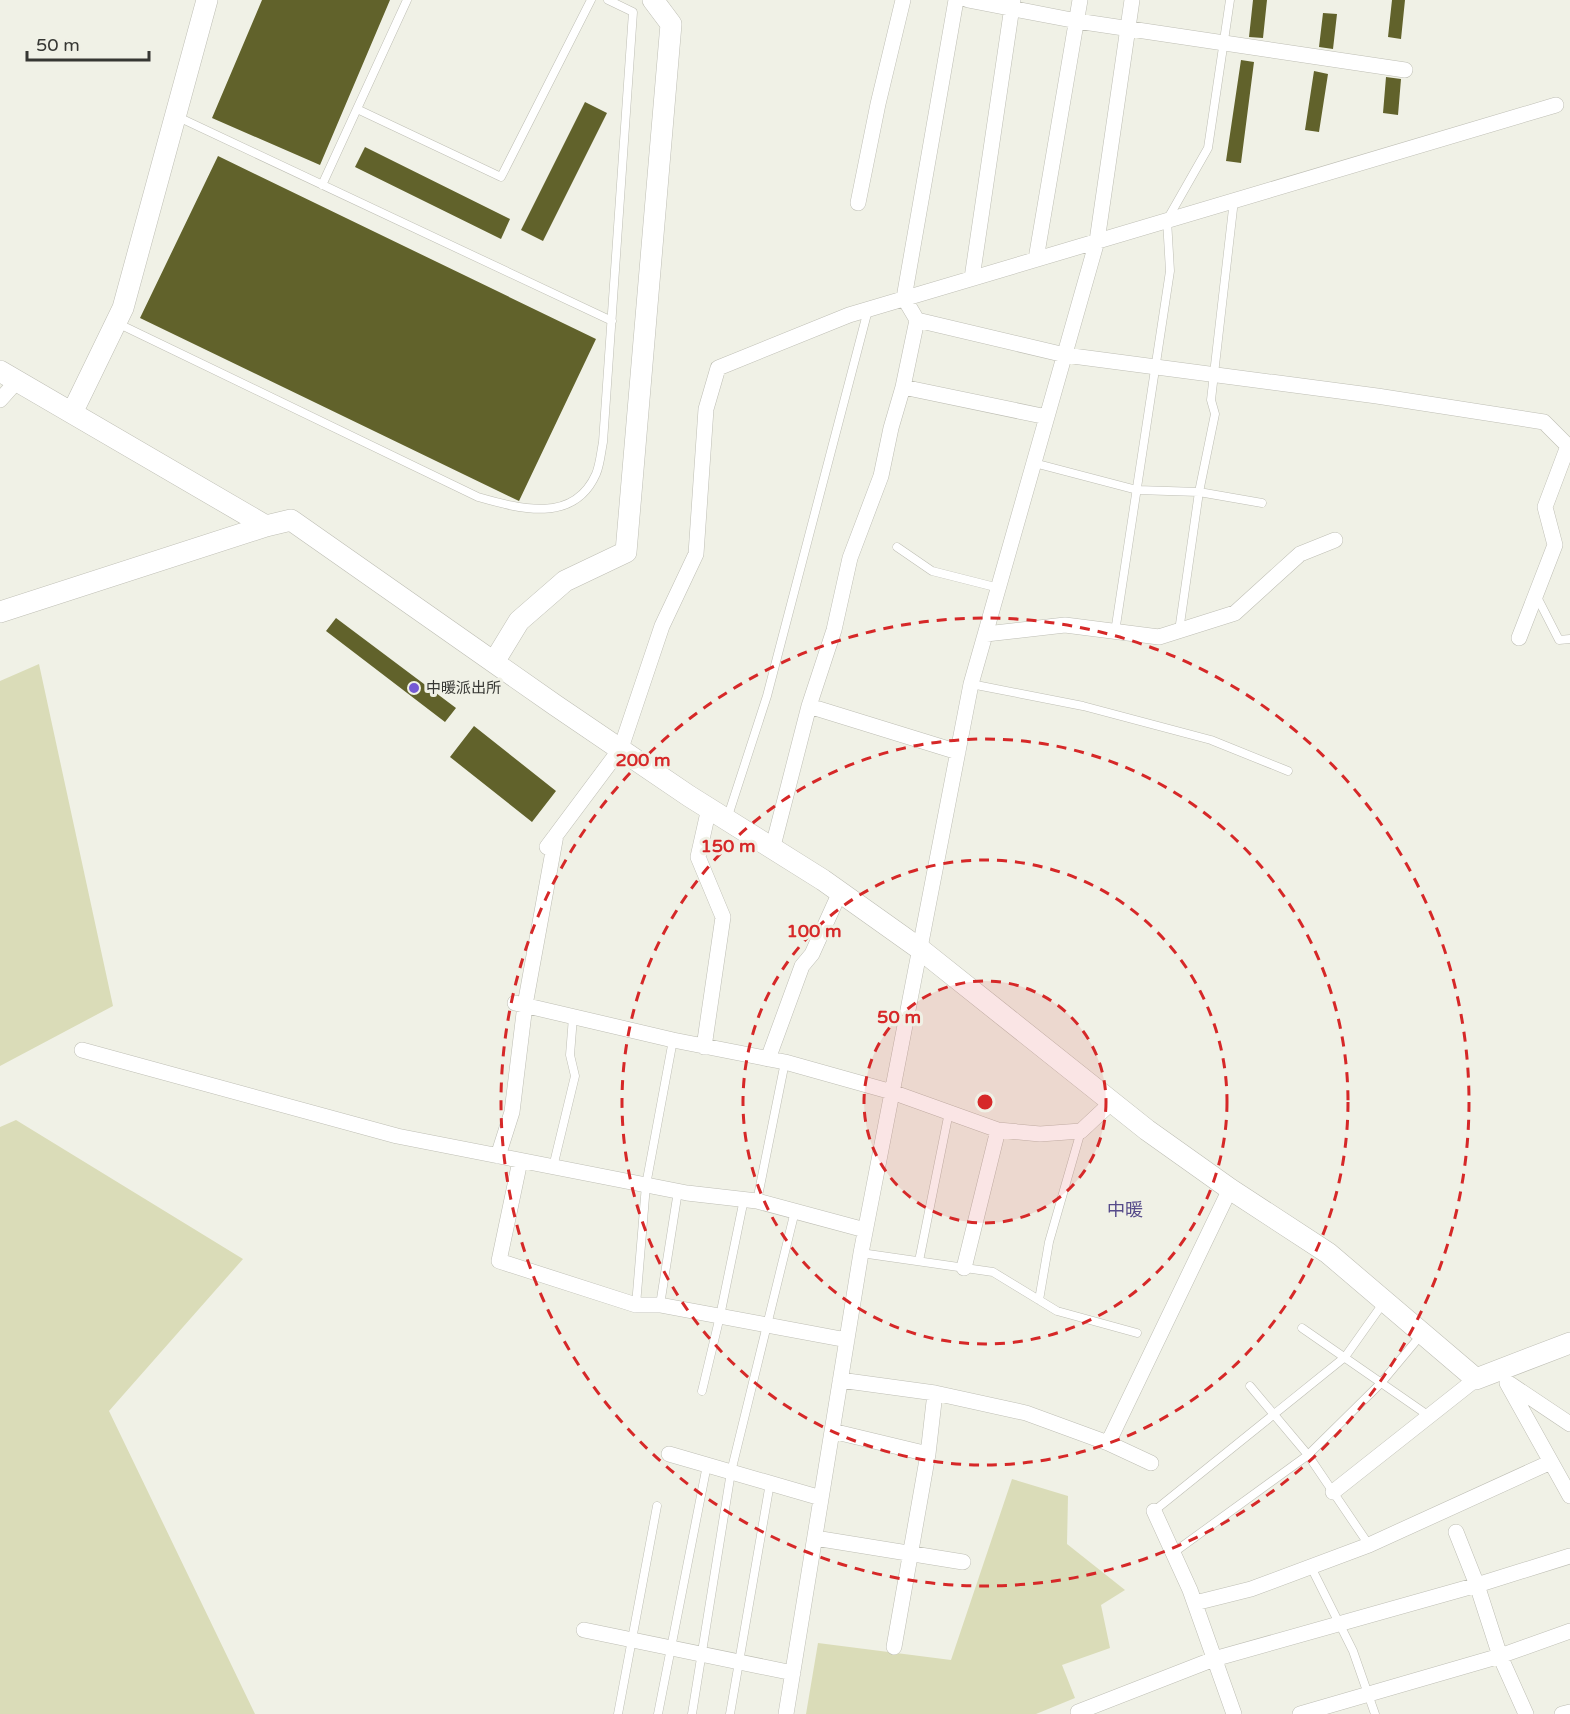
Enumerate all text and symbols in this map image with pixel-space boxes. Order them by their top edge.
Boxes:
scale bar [27,24,148,62]
text: 50 m [36,34,80,56]
place label: 中暖派出所 [426,679,501,697]
marker: 中暖派出所 [407,681,421,695]
text: 200 m [615,749,671,771]
text: 150 m [700,835,756,857]
text: 100 m [786,920,842,942]
text: 50 m [877,1006,921,1028]
centre of rings [975,1092,995,1112]
district label: 中暖 [1107,1199,1143,1221]

